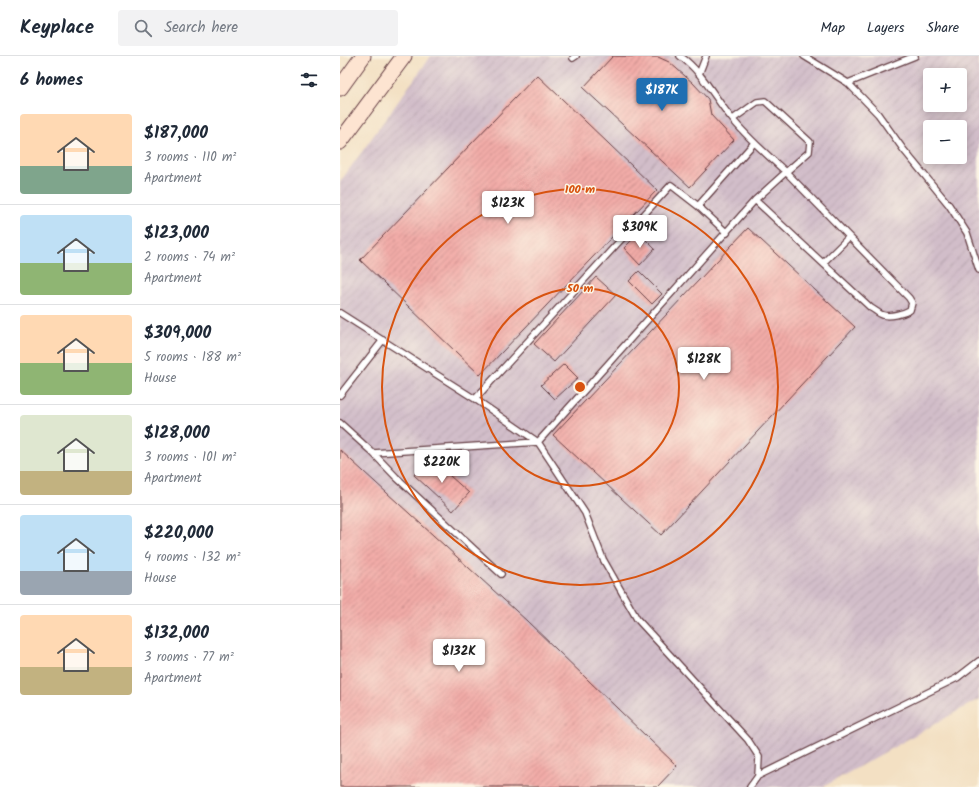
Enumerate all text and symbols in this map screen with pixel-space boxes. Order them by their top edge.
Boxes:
search box [118,10,398,46]
text: Keyplace [20,13,94,43]
text: Search here [164,16,238,40]
icon: search [132,17,154,39]
text: Map [821,17,845,39]
text: Layers [867,17,905,39]
text: Share [927,17,959,39]
text: 6 homes [20,67,83,94]
map controls [923,68,967,164]
button: + [923,68,967,112]
icon: filters [298,69,320,91]
pin: $187K [634,78,690,112]
text: $187K [645,80,679,101]
text: $187,000 [144,120,208,147]
button: − [923,120,967,164]
icon: home [52,130,100,178]
text: 3 rooms · 110 m² [144,147,236,168]
text: Apartment [144,168,202,189]
text: 100 m [565,180,595,199]
pin: $123K [480,191,536,225]
text: $123K [491,193,525,214]
pin: $309K [612,215,668,249]
text: $309K [622,217,658,238]
text: $123,000 [144,220,209,247]
icon: home [52,231,100,279]
text: 2 rooms · 74 m² [144,247,235,268]
text: Apartment [144,268,202,289]
text: 50 m [566,279,594,298]
text: $309,000 [144,320,211,347]
icon: home [52,331,100,379]
text: 5 rooms · 188 m² [144,347,241,368]
pin: $128K [676,347,732,381]
text: $128K [687,349,721,370]
text: House [144,368,176,389]
centre of rings [573,380,587,394]
text: $128,000 [144,420,210,447]
icon: home [52,431,100,479]
text: 3 rooms · 101 m² [144,447,236,468]
pin: $220K [414,450,470,484]
text: $220K [423,452,461,473]
text: Apartment [144,468,202,489]
text: $220,000 [144,520,213,547]
icon: home [52,531,100,579]
text: 4 rooms · 132 m² [144,547,240,568]
text: House [144,568,176,589]
text: $132,000 [144,620,209,647]
icon: home [52,631,100,679]
pin: $132K [431,639,487,673]
text: $132K [442,641,476,662]
text: 3 rooms · 77 m² [144,647,234,668]
text: Apartment [144,668,202,689]

